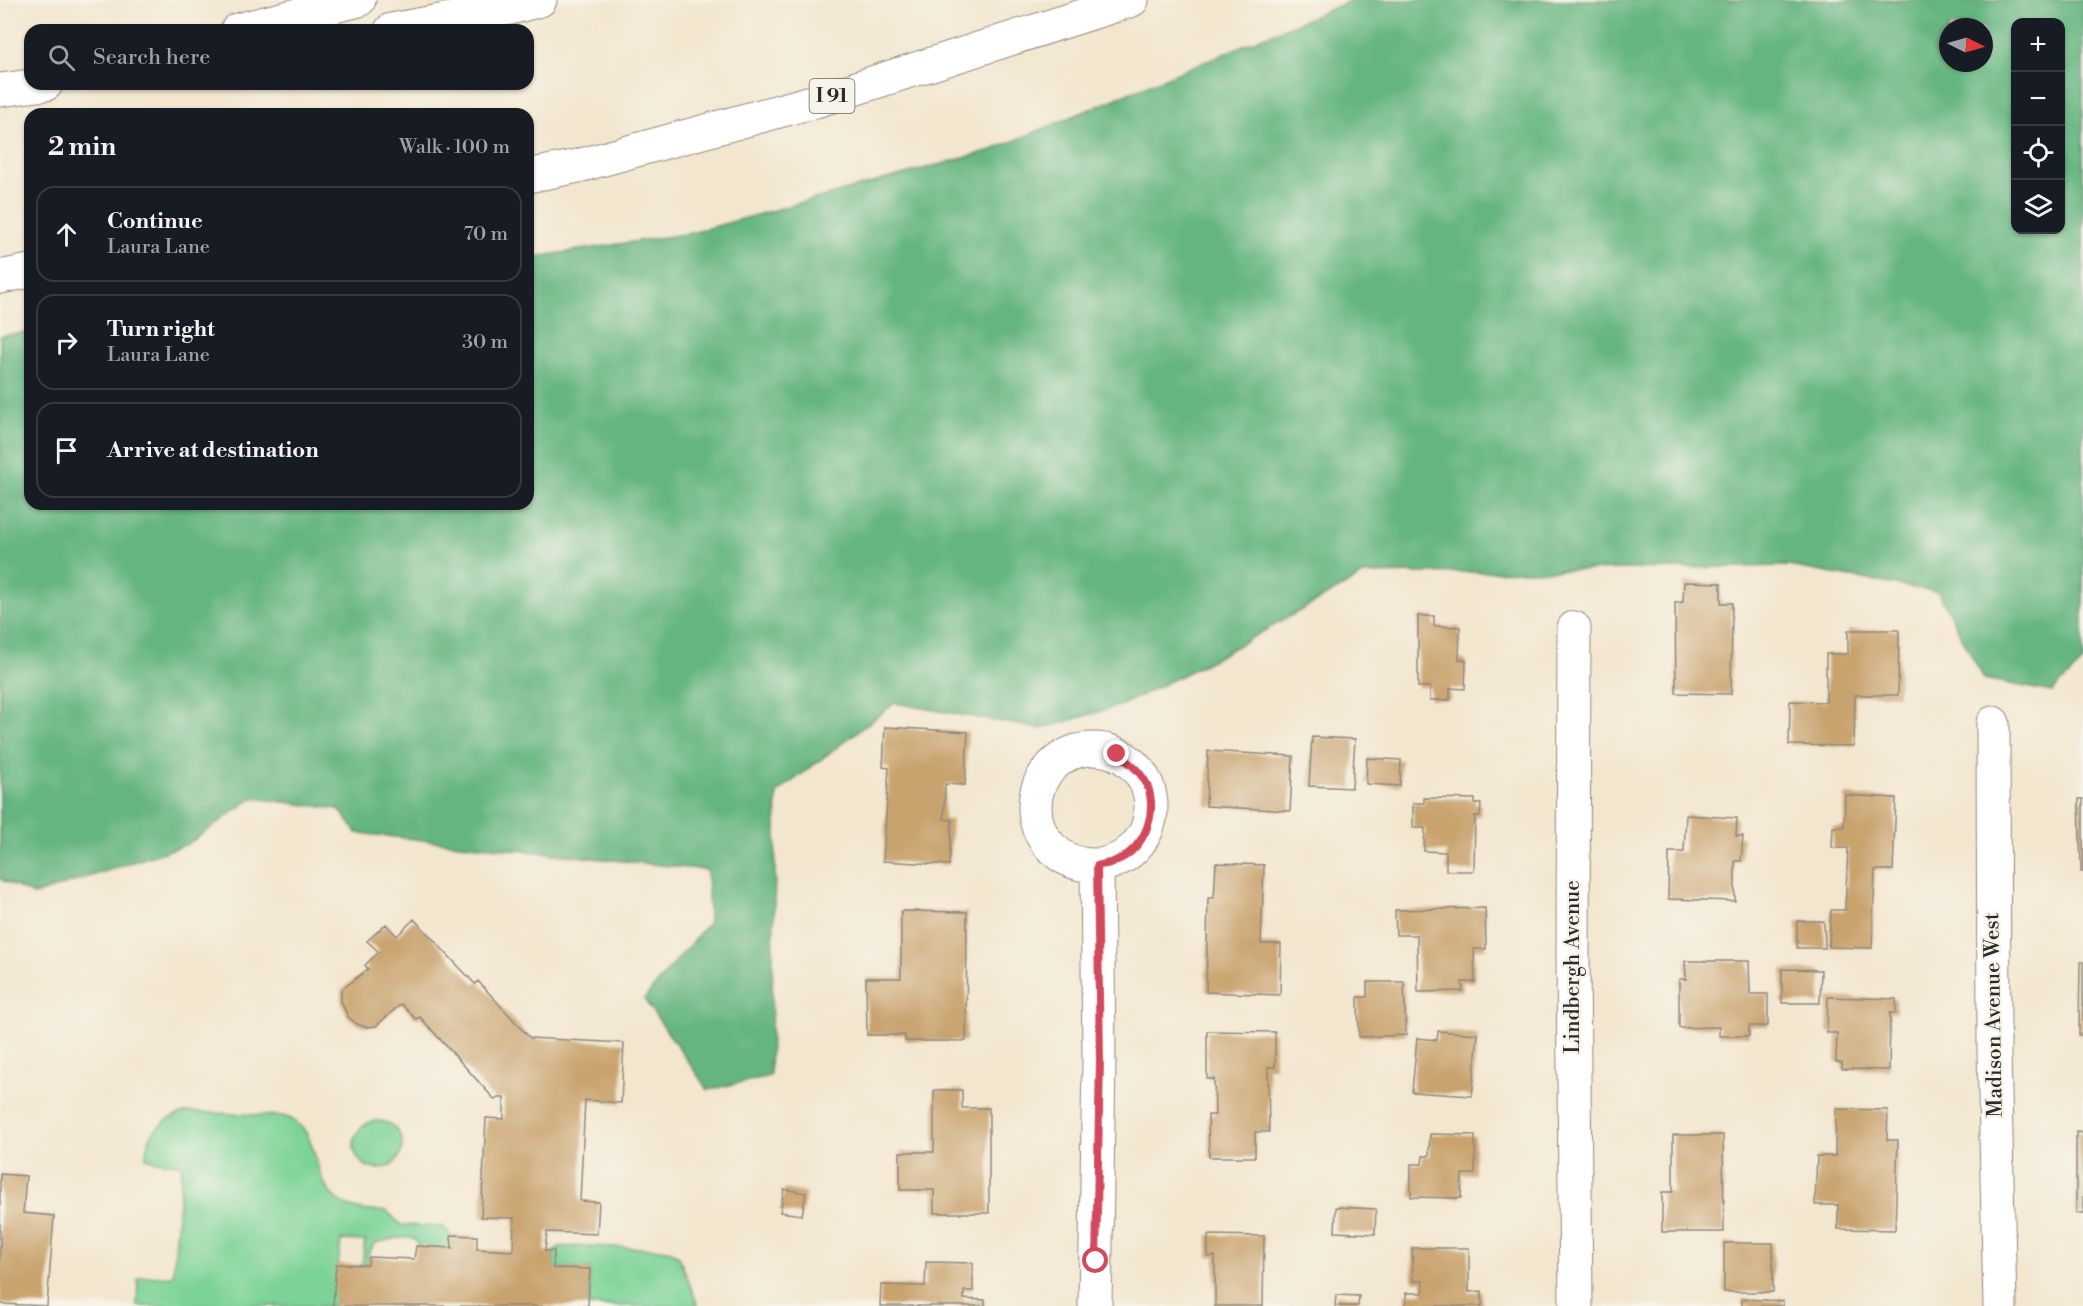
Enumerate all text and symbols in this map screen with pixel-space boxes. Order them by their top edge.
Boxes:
north arrow [1939,18,1993,72]
map controls [2011,18,2065,234]
button: + [2011,18,2065,72]
search box [24,24,534,90]
icon: search [45,41,78,74]
text: Search here [93,44,210,71]
button: − [2011,72,2065,126]
road number: I 91 [810,79,854,113]
button: locate [2011,126,2065,180]
text: 2 min [48,131,116,163]
text: Walk · 100 m [399,135,510,160]
button: layers [2011,180,2065,234]
text: Continue [107,208,203,235]
icon: ahead [50,218,83,251]
text: 70 m [464,222,508,247]
text: Laura Lane [107,235,210,260]
text: Turn right [107,316,215,343]
icon: right [50,326,83,359]
text: 30 m [462,330,508,355]
text: Laura Lane [107,343,210,368]
icon: arrive [50,434,83,467]
text: Arrive at destination [107,437,319,464]
route end [1103,740,1129,766]
street label: Lindbergh Avenue [1560,880,1586,1054]
street label: Madison Avenue West [1979,912,2009,1117]
route start [1082,1247,1108,1273]

